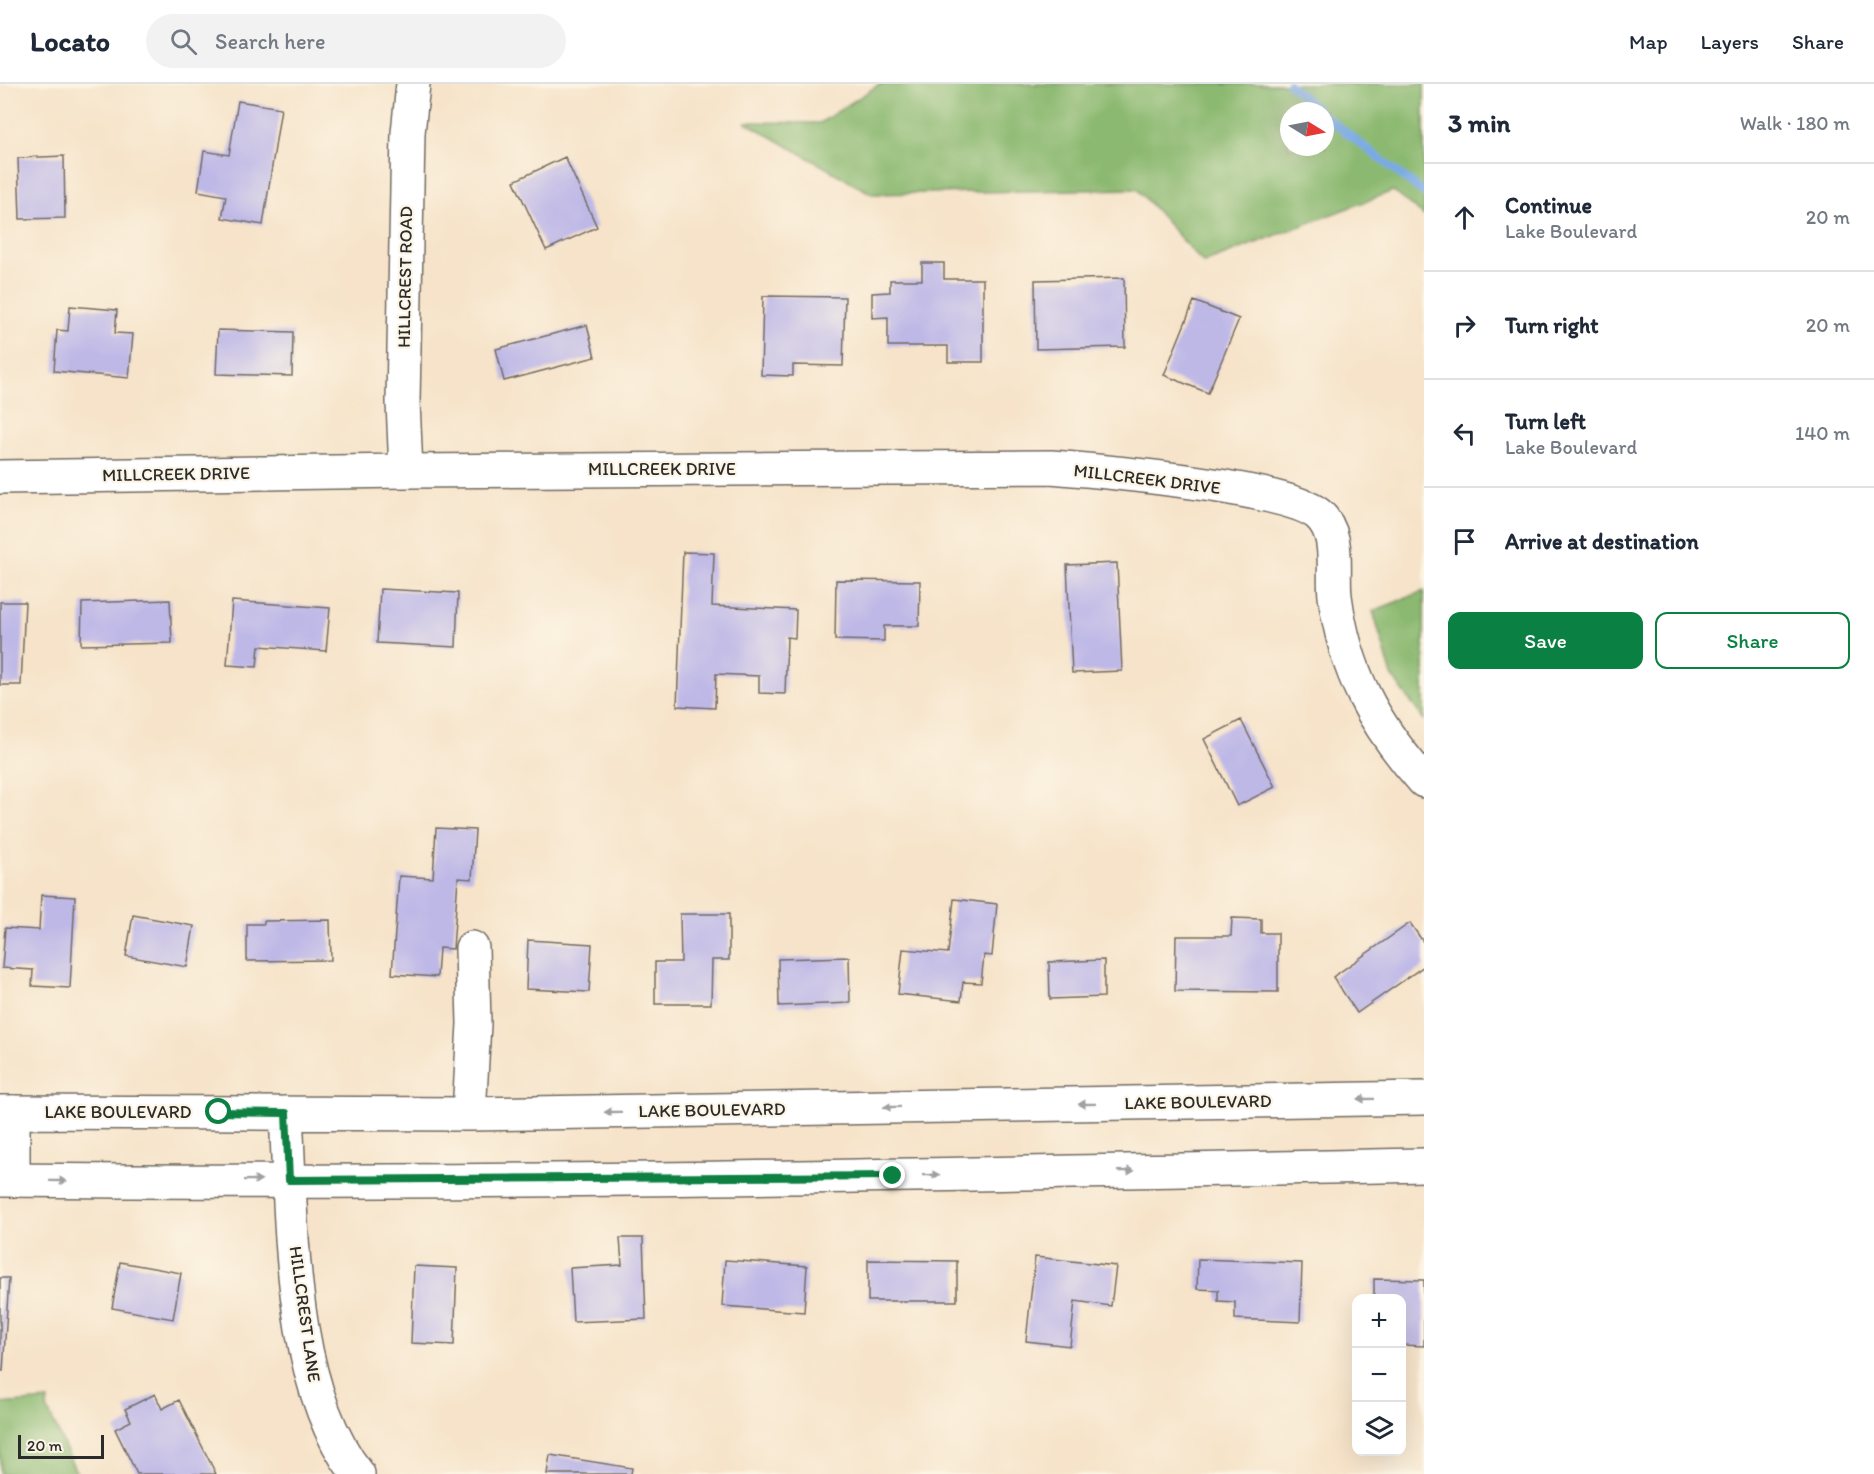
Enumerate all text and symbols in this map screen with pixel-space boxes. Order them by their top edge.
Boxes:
search box [146,14,566,68]
text: Locato [30,24,110,58]
icon: search [167,25,200,58]
text: Search here [215,28,325,55]
text: Map [1629,29,1668,54]
text: Layers [1701,29,1759,54]
text: Share [1792,29,1844,54]
north arrow [1280,102,1334,156]
text: 3 min [1448,107,1510,139]
text: Walk · 180 m [1740,111,1850,135]
text: Continue [1505,192,1592,219]
icon: ahead [1448,201,1481,234]
text: 20 m [1806,205,1850,229]
street label: HILLCREST ROAD [393,206,417,348]
text: Lake Boulevard [1505,219,1637,243]
icon: right [1448,309,1481,342]
text: Turn right [1505,312,1599,339]
text: 20 m [1806,313,1850,337]
text: Turn left [1505,408,1586,435]
icon: left [1448,417,1481,450]
text: 140 m [1795,421,1850,445]
text: Lake Boulevard [1505,435,1637,459]
street label: MILLCREEK DRIVE [588,458,736,480]
street label: MILLCREEK DRIVE [1072,459,1222,499]
street label: MILLCREEK DRIVE [102,462,250,486]
icon: arrive [1448,525,1481,558]
text: Arrive at destination [1505,528,1699,555]
button: Save [1448,612,1643,669]
button: Share [1655,612,1850,669]
street label: LAKE BOULEVARD [1124,1090,1272,1114]
one-way arrow [1356,1094,1375,1104]
route start [205,1098,231,1124]
street label: LAKE BOULEVARD [638,1098,786,1122]
one-way arrow [1077,1099,1096,1109]
street label: LAKE BOULEVARD [44,1101,192,1123]
one-way arrow [882,1102,901,1112]
one-way arrow [603,1107,622,1116]
route end [879,1162,905,1188]
one-way arrow [1117,1166,1136,1176]
one-way arrow [922,1170,941,1180]
one-way arrow [244,1175,263,1185]
one-way arrow [49,1176,68,1185]
street label: HILLCREST LANE [285,1245,325,1383]
map controls [1352,1294,1406,1456]
button: + [1352,1294,1406,1348]
button: − [1352,1348,1406,1402]
button: layers [1352,1402,1406,1456]
scale bar [18,1432,104,1460]
text: 20 m [27,1436,62,1455]

